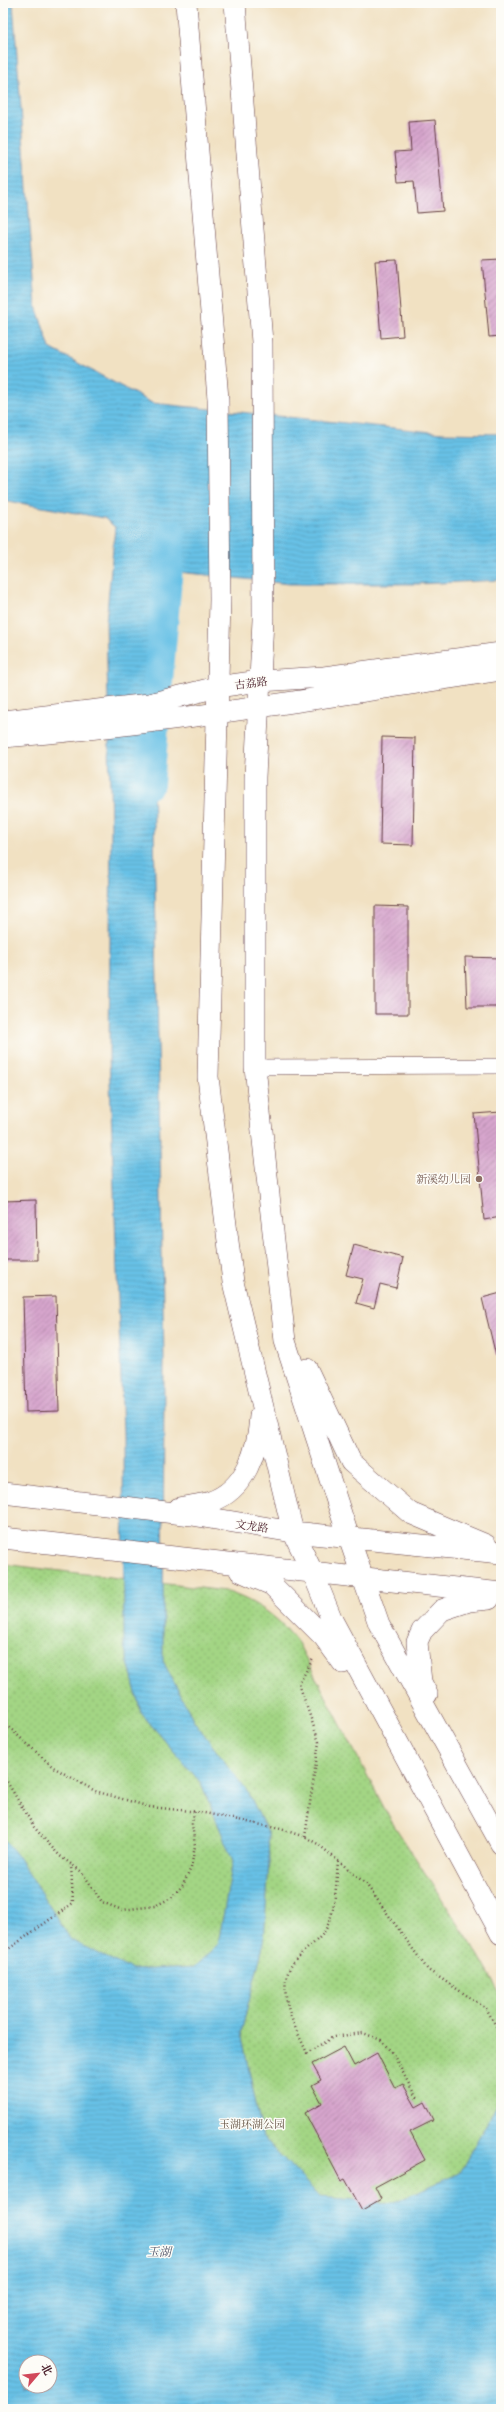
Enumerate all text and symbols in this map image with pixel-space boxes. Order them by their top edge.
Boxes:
street label: 古荔路 [234,675,268,692]
place label: 新溪幼儿园 [416,1173,471,1186]
marker: 新溪幼儿园 [474,1174,484,1184]
street label: 文龙路 [235,1518,269,1535]
park label: 玉湖环湖公园 [219,2118,285,2131]
water label: 玉湖 [147,2245,173,2259]
north arrow [18,2354,58,2394]
text: 北 [38,2362,55,2377]

